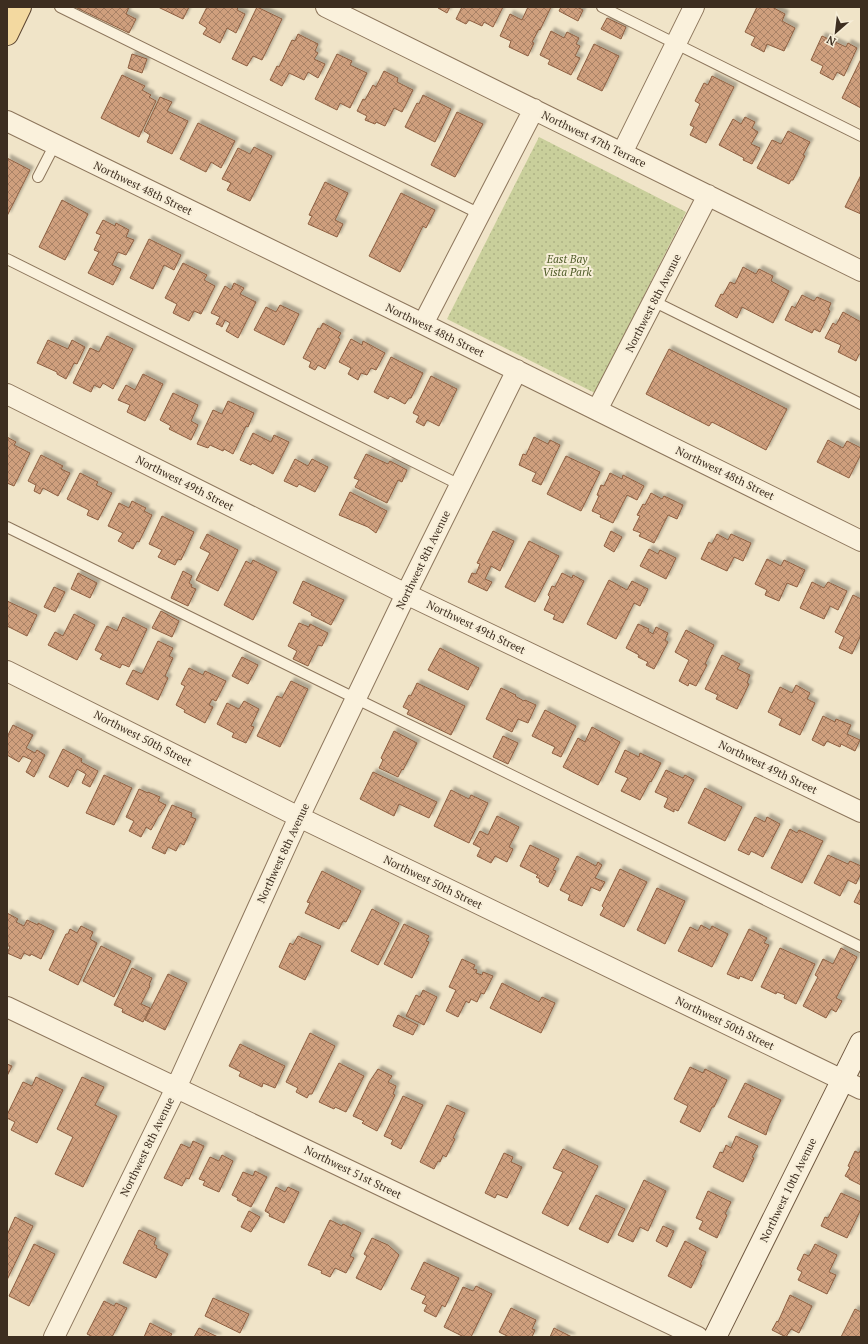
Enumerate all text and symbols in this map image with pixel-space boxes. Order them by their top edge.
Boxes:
north arrow [816,12,856,52]
text: N [824,32,838,49]
street label: Northwest 47th Terrace [540,108,649,171]
street label: Northwest 48th Street [91,158,195,218]
street label: Northwest 8th Avenue [622,251,684,355]
park label: East Bay Vista Park [542,252,592,279]
street label: Northwest 48th Street [383,300,487,360]
street label: Northwest 48th Street [673,443,777,503]
street label: Northwest 49th Street [134,452,236,514]
street label: Northwest 8th Avenue [393,508,453,612]
street label: Northwest 49th Street [424,597,528,657]
street label: Northwest 50th Street [92,707,194,769]
street label: Northwest 49th Street [716,737,820,797]
street label: Northwest 8th Avenue [254,800,313,905]
street label: Northwest 50th Street [381,852,485,912]
street label: Northwest 50th Street [673,993,777,1053]
street label: Northwest 8th Avenue [117,1095,177,1199]
street label: Northwest 10th Avenue [757,1135,820,1245]
street label: Northwest 51st Street [302,1142,404,1202]

